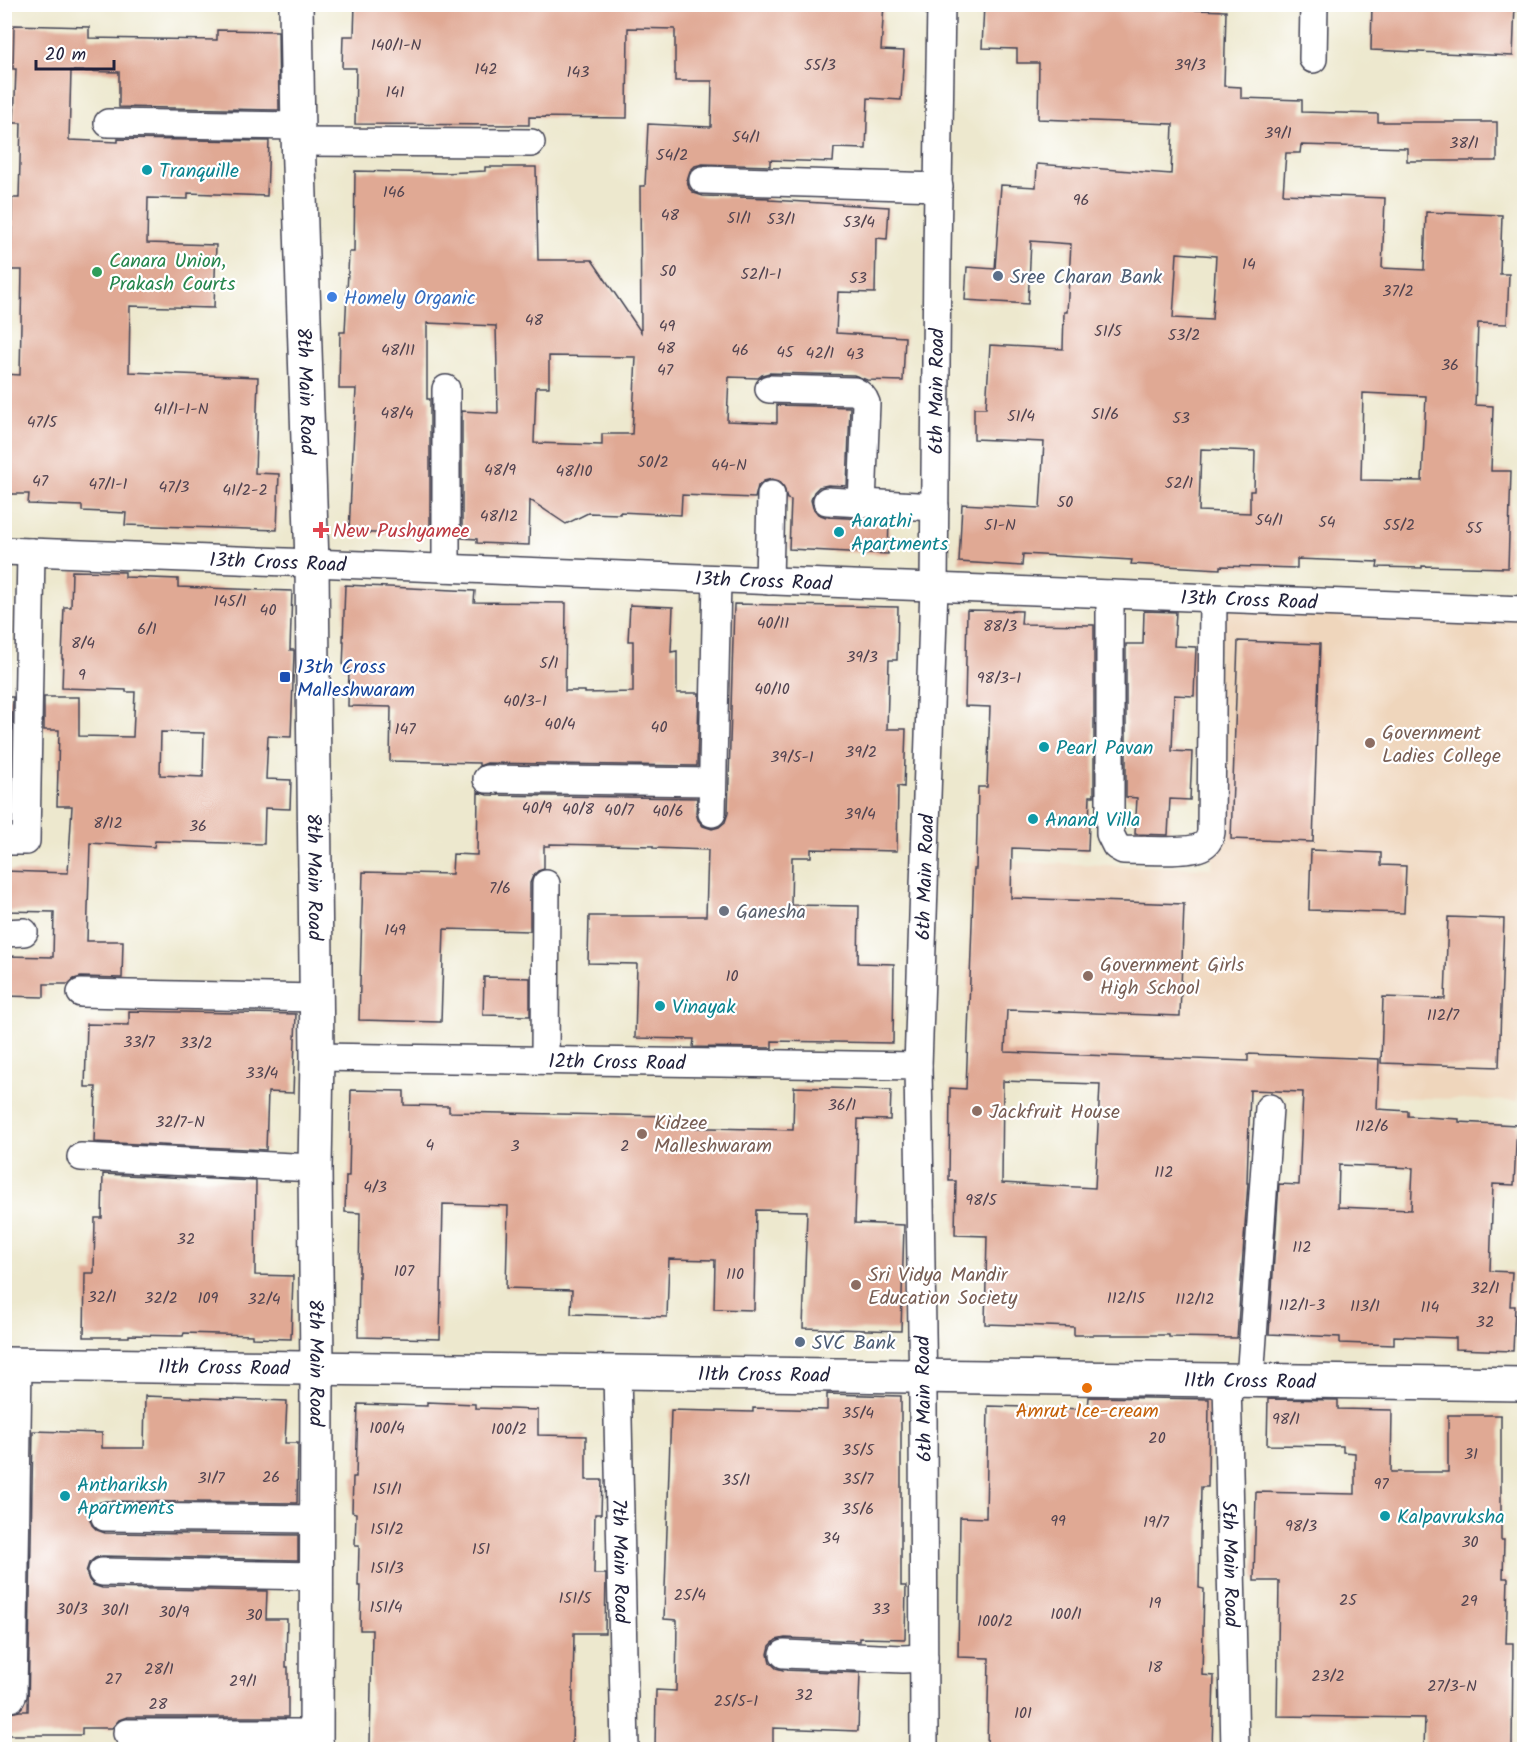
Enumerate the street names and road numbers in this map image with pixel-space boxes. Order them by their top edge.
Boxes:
street label: 8th Main Road [286,327,322,456]
street label: 6th Main Road [921,327,954,455]
street label: 13th Cross Road [209,545,348,582]
street label: 13th Cross Road [694,564,833,601]
street label: 13th Cross Road [1180,583,1319,620]
street label: 6th Main Road [908,812,944,941]
street label: 8th Main Road [296,813,330,942]
street label: 12th Cross Road [548,1046,687,1081]
street label: 8th Main Road [298,1299,331,1427]
street label: 6th Main Road [908,1335,942,1462]
street label: 11th Cross Road [158,1352,291,1386]
street label: 11th Cross Road [698,1359,831,1393]
street label: 11th Cross Road [1184,1366,1317,1399]
street label: 7th Main Road [602,1498,636,1625]
street label: 5th Main Road [1212,1501,1246,1628]

